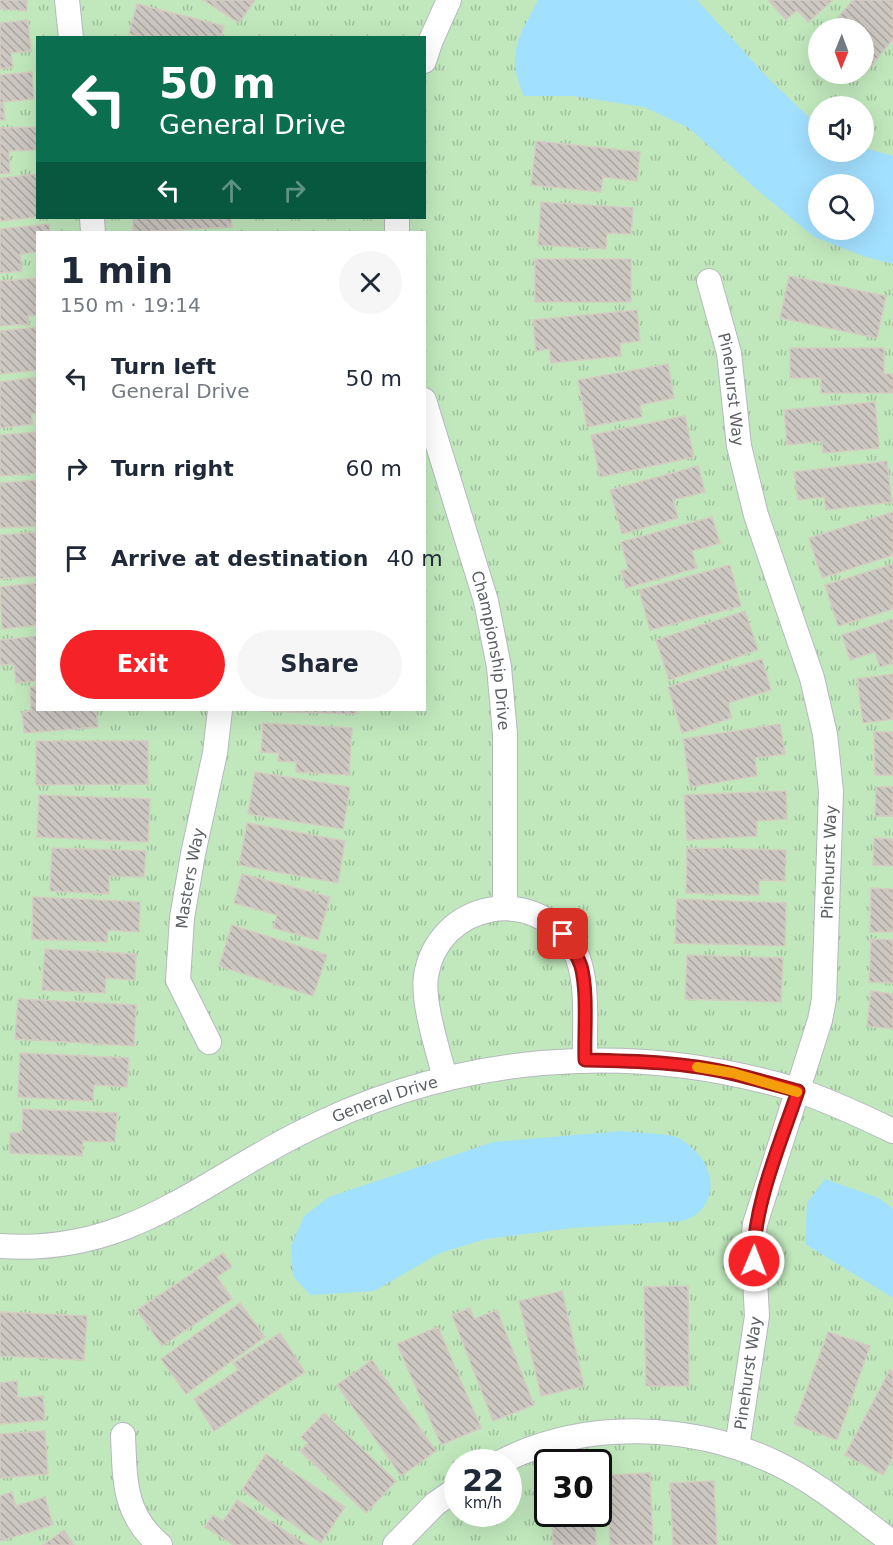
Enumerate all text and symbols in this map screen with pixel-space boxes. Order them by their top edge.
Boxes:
north arrow [808,18,874,84]
map controls [808,18,874,240]
text: 50 m [159,59,276,108]
icon: left [60,60,138,138]
button: sound [808,96,874,162]
text: General Drive [159,109,346,140]
icon: left [152,174,185,207]
icon: ahead [215,174,248,207]
icon: right [278,174,311,207]
button: search [808,174,874,240]
text: 1 min [60,250,173,291]
button: close [339,251,402,314]
text: 150 m · 19:14 [60,293,201,317]
street label: Pinehurst Way [714,330,748,447]
text: Turn left [111,354,216,379]
icon: left [60,362,93,395]
text: 50 m [346,366,402,391]
text: General Drive [111,379,250,403]
icon: right [60,452,93,485]
text: Turn right [111,456,234,481]
text: 60 m [346,456,402,481]
icon: arrive [60,542,93,575]
text: Arrive at destination [111,546,368,571]
text: 40 m [386,546,443,571]
street label: Championship Drive [468,568,514,731]
button: Exit [60,630,225,699]
button: Share [237,630,402,699]
street label: Pinehurst Way [818,805,840,919]
street label: Masters Way [172,826,208,929]
pin [537,908,588,959]
icon: arrive [546,917,579,950]
street label: General Drive [329,1072,440,1126]
position arrow [722,1229,786,1293]
street label: Pinehurst Way [731,1315,765,1431]
speed limit sign: 30 [534,1449,612,1527]
text: 22 [462,1463,504,1498]
text: km/h [464,1494,502,1512]

